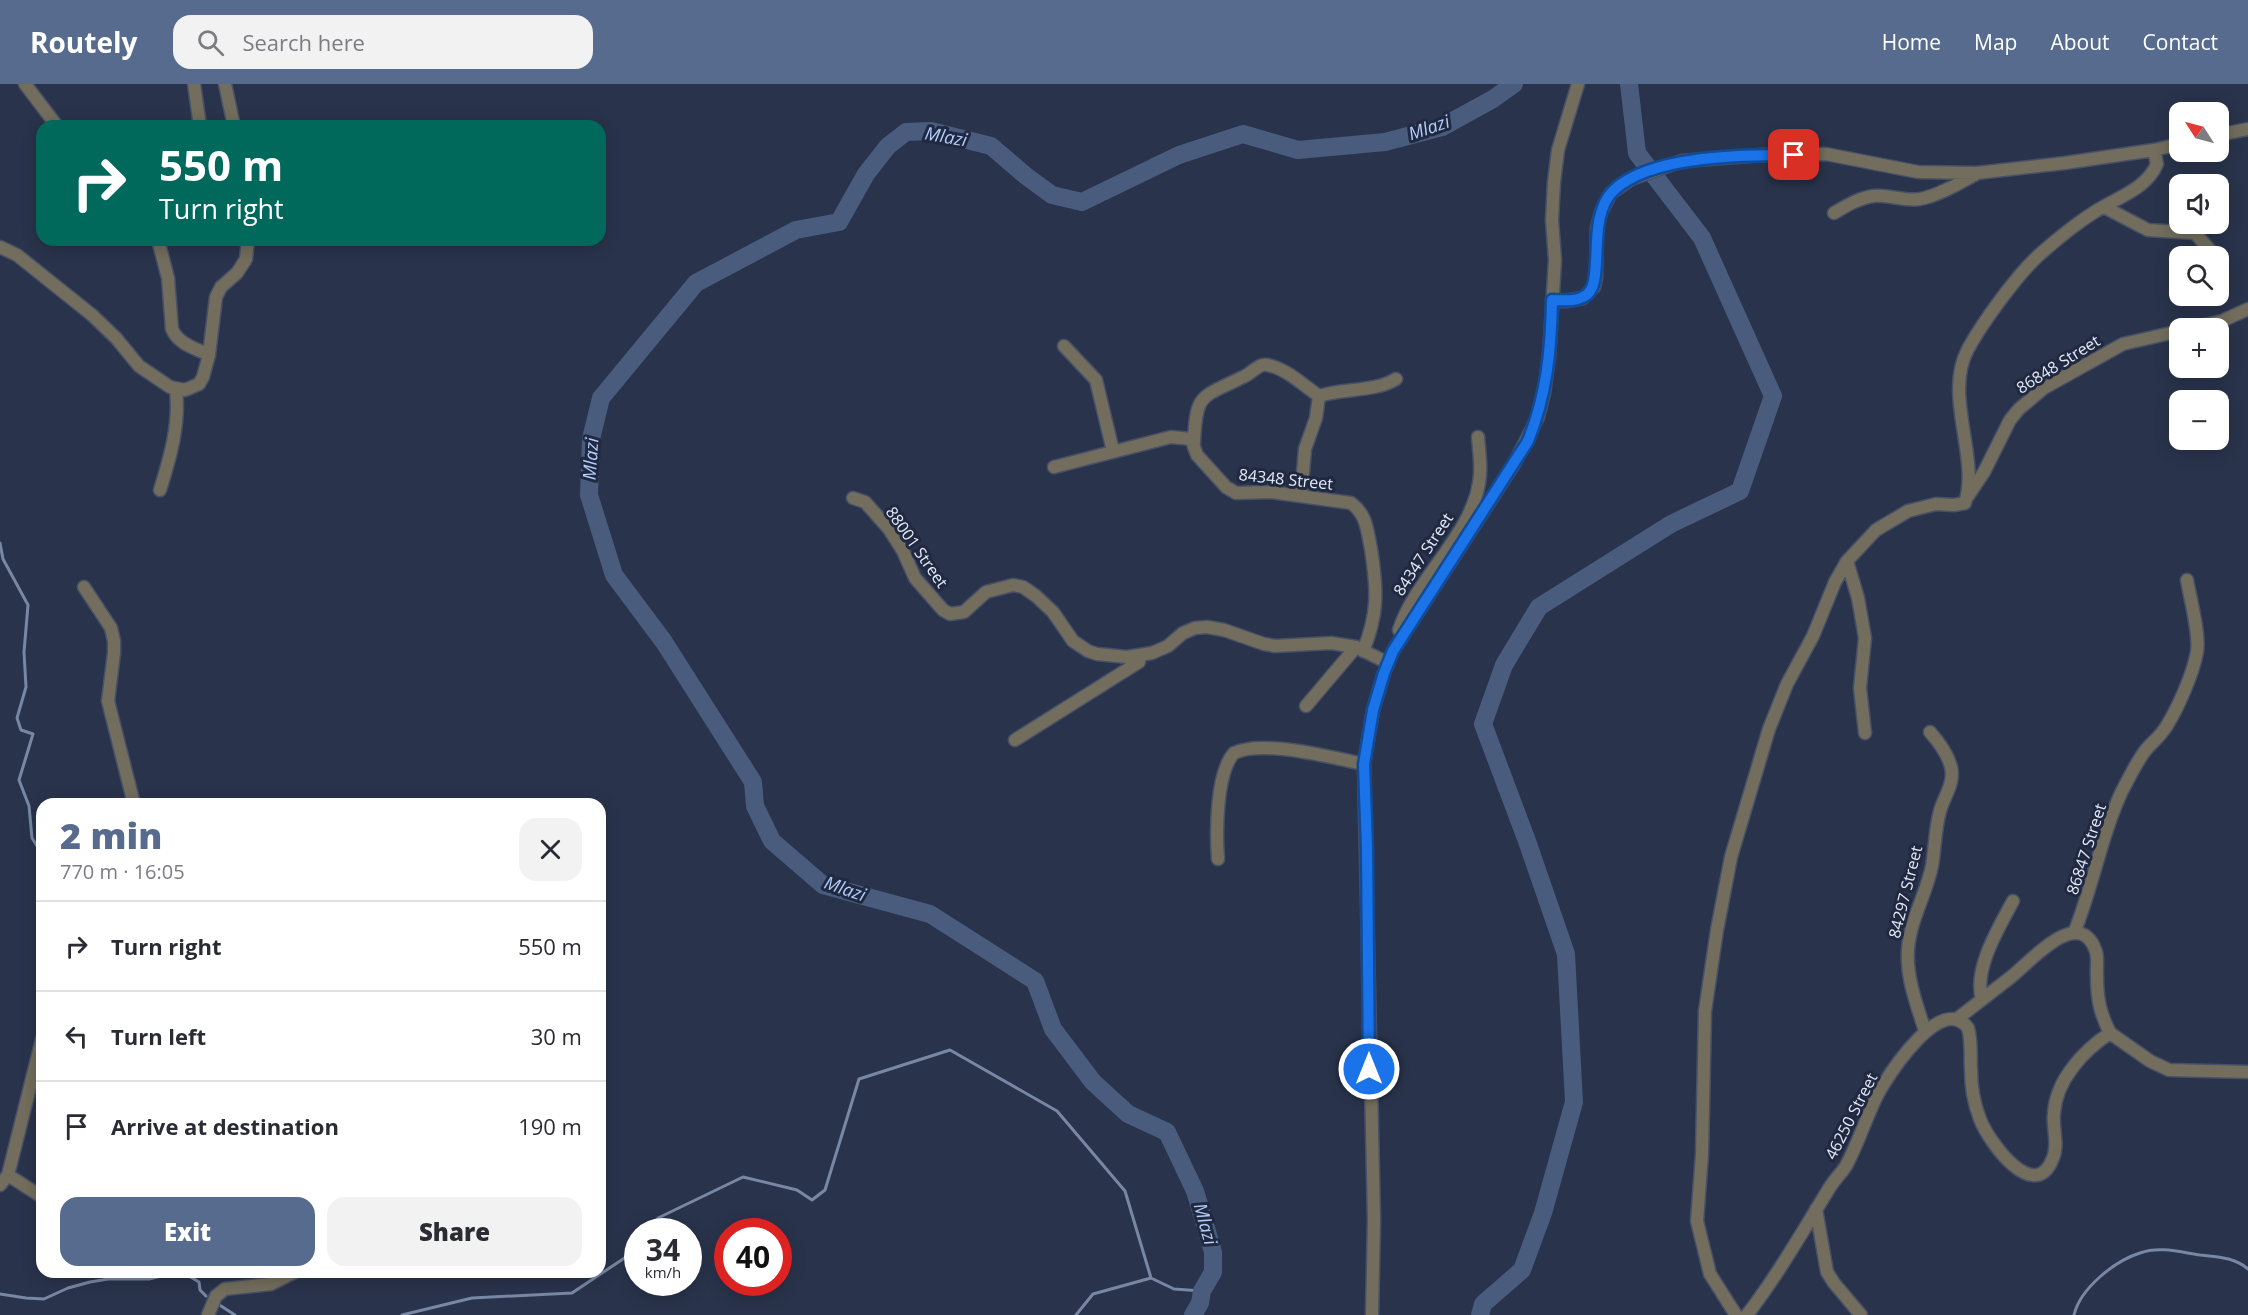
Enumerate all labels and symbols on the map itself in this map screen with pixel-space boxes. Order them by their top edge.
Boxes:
north arrow [2169,102,2229,162]
water label: Mlazi [1405,109,1453,145]
water label: Mlazi [923,121,970,152]
pin [1768,129,1819,180]
street label: 86848 Street [2012,329,2104,398]
water label: Mlazi [577,437,603,481]
street label: 84348 Street [1238,463,1334,495]
street label: 88001 Street [881,502,953,592]
street label: 84347 Street [1388,508,1458,600]
street label: 86847 Street [2061,800,2111,897]
street label: 84297 Street [1883,843,1927,941]
water label: Mlazi [821,870,870,906]
position arrow [1337,1037,1401,1101]
street label: 46250 Street [1820,1069,1882,1163]
water label: Mlazi [1189,1200,1223,1248]
speed limit sign: 40 [714,1218,792,1296]

